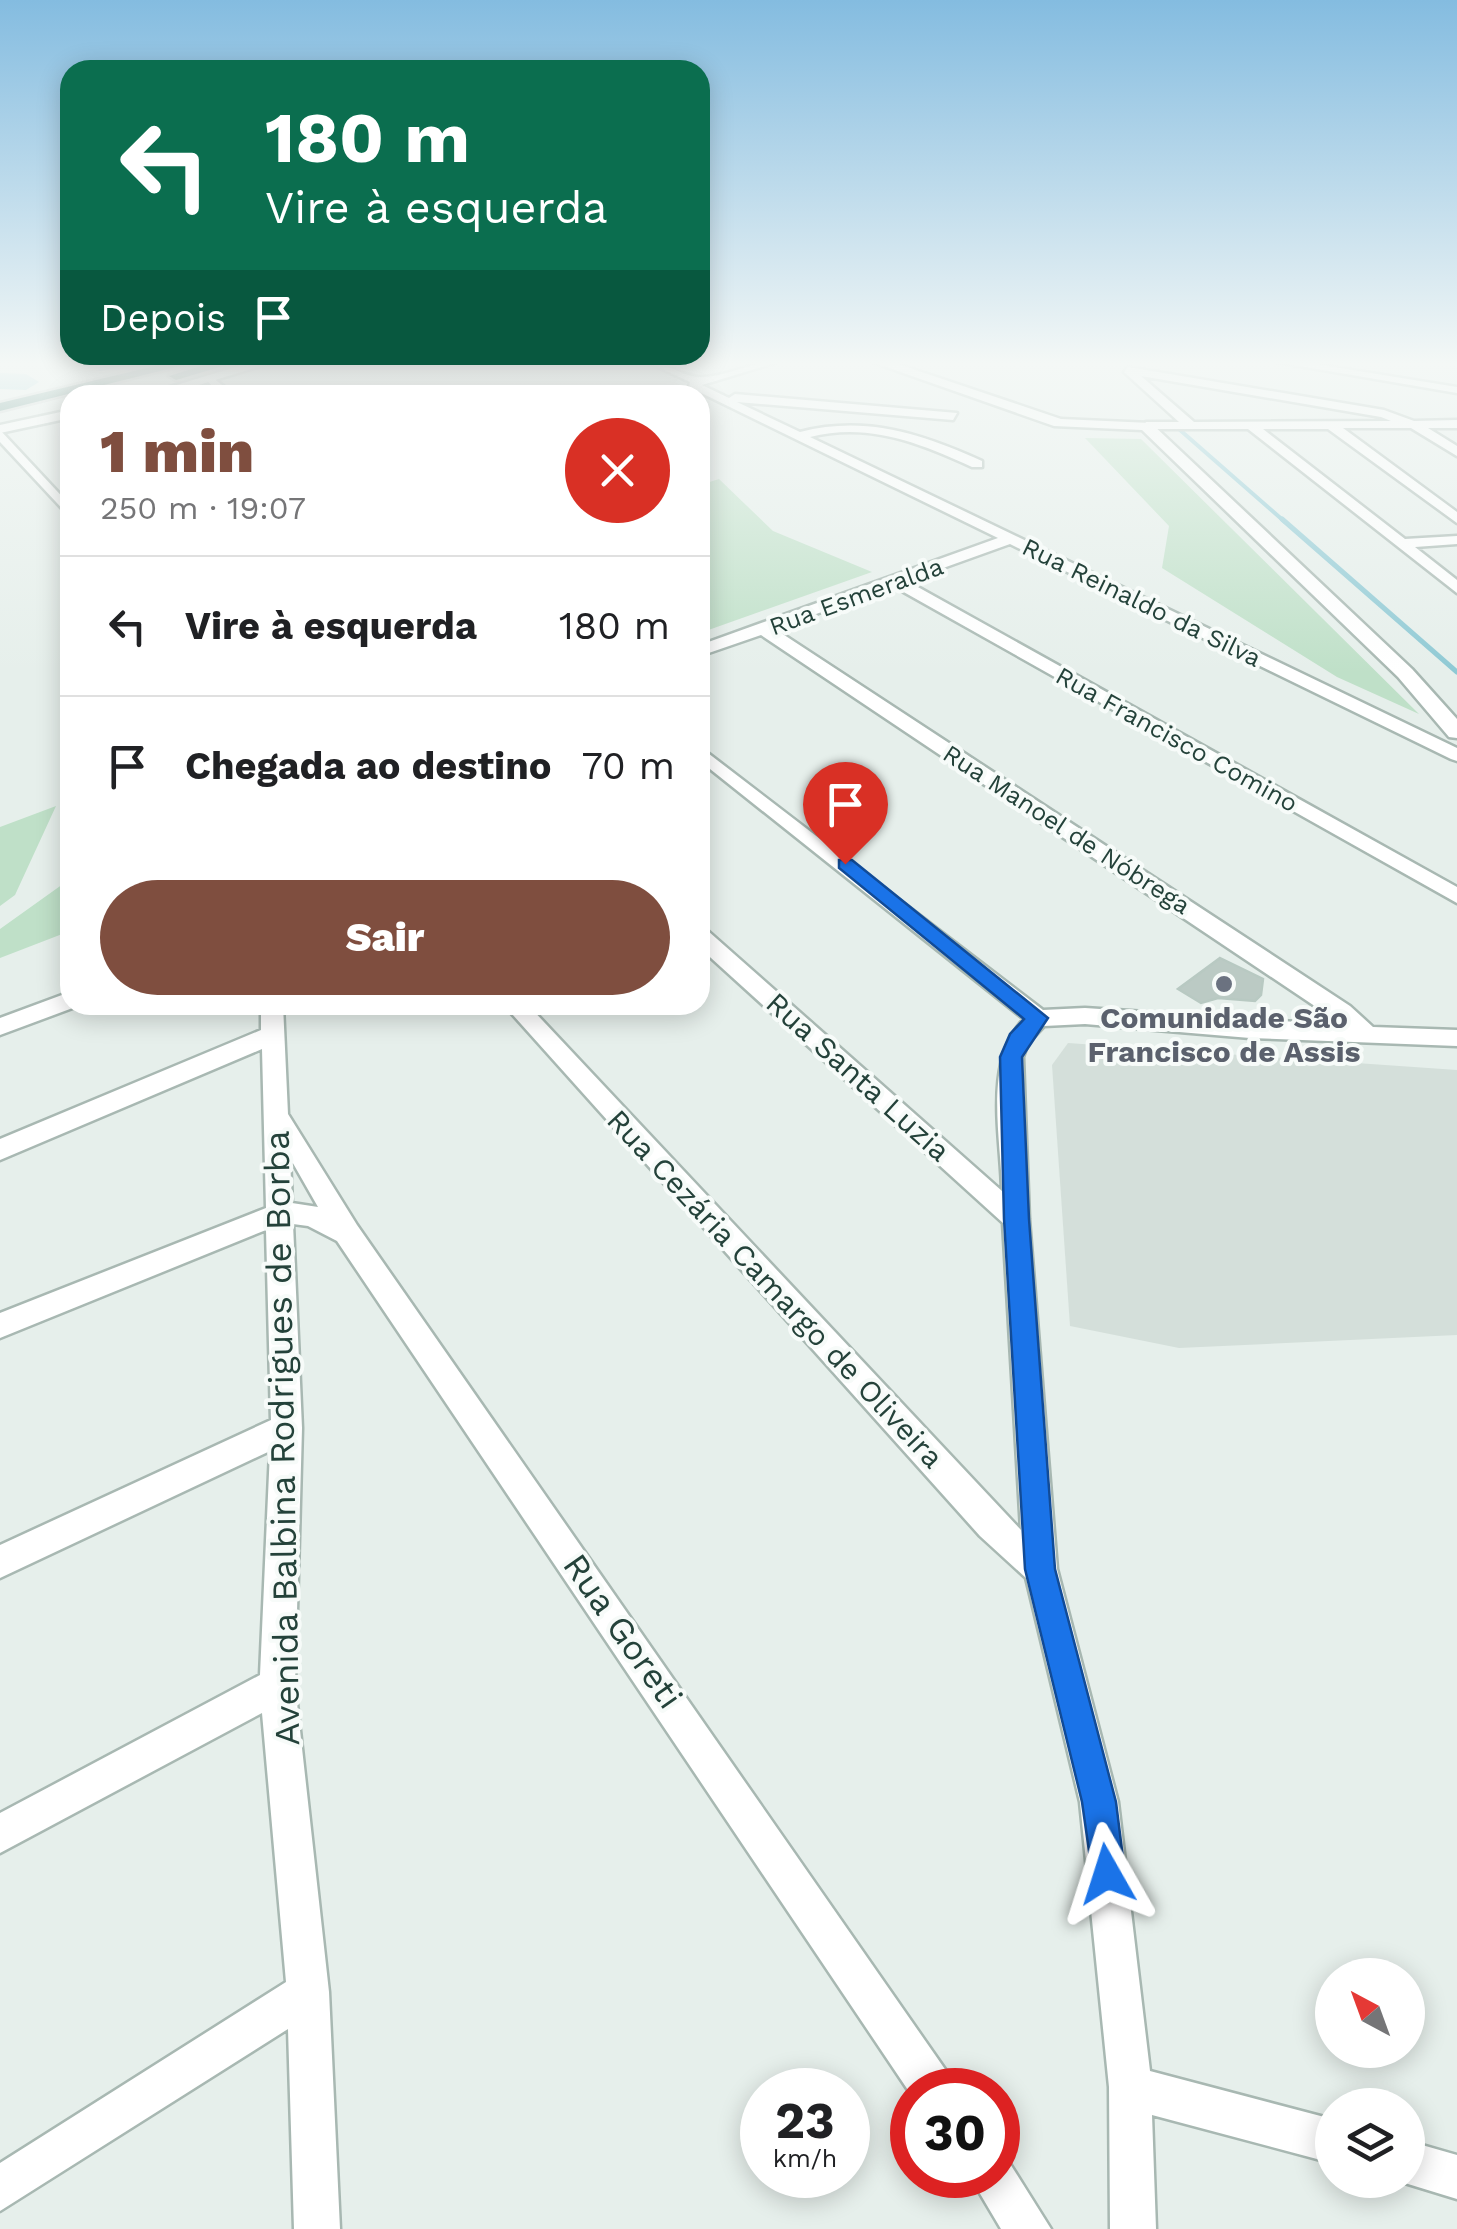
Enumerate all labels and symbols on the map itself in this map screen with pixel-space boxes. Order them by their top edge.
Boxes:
street label: Rua Reinaldo da Silva [1018,532,1266,673]
street label: Rua Esmeralda [765,552,947,641]
street label: Rua Francisco Comino [1051,661,1303,818]
street label: Rua Manoel de Nóbrega [938,739,1196,920]
pin [803,762,888,865]
marker: Comunidade São Francisco de Assis [1213,973,1235,995]
street label: Rua Santa Luzia [759,985,957,1168]
place label: Comunidade São Francisco de Assis [1088,1000,1360,1069]
street label: Rua Cezária Camargo de Oliveira [600,1102,951,1475]
street label: Avenida Balbina Rodrigues de Borba [256,1130,308,1746]
street label: Rua Goreti [554,1546,692,1716]
position arrow [1055,1822,1159,1926]
north arrow [1315,1958,1425,2068]
speed limit sign: 30 [890,2068,1020,2198]

